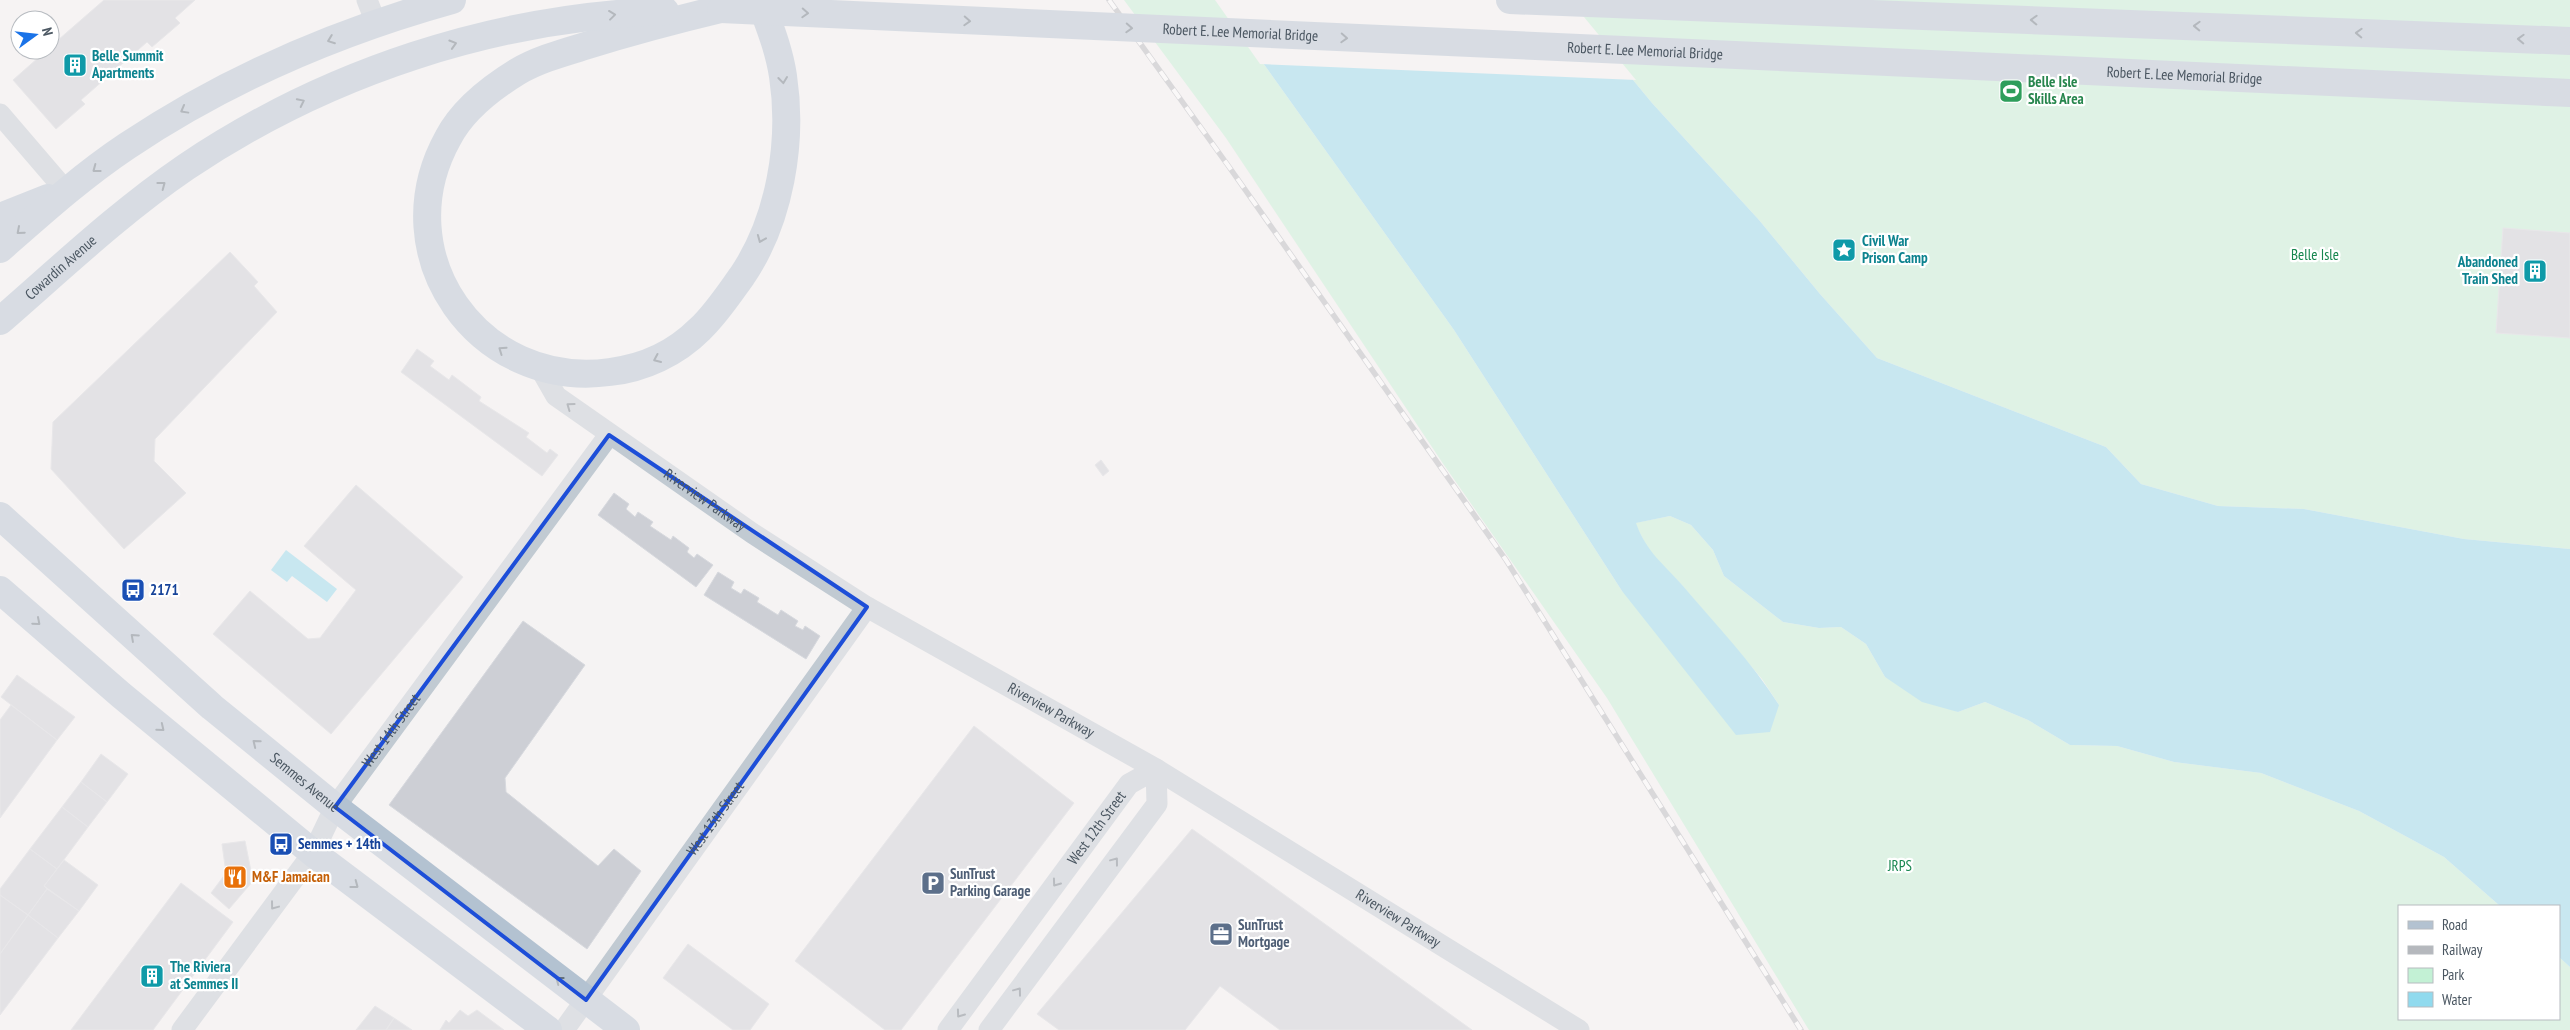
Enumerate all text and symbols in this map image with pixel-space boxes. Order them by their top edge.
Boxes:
one-way arrow [801,8,809,18]
north arrow [10,10,60,60]
one-way arrow [609,10,617,21]
one-way arrow [963,15,971,26]
one-way arrow [2030,15,2038,25]
street label: Robert E. Lee Memorial Bridge [1162,19,1319,45]
one-way arrow [2192,21,2200,32]
one-way arrow [1126,23,1134,33]
text: N [38,26,57,38]
one-way arrow [2355,27,2363,38]
one-way arrow [1340,32,1348,43]
one-way arrow [327,34,335,44]
one-way arrow [2517,34,2525,44]
street label: Robert E. Lee Memorial Bridge [1567,37,1723,64]
one-way arrow [448,39,456,49]
place label: Belle Summit Apartments [91,46,164,82]
building icon: Belle Summit Apartments [62,52,88,78]
street label: Robert E. Lee Memorial Bridge [2106,62,2263,88]
place label: Belle Isle Skills Area [2028,72,2084,108]
one-way arrow [777,77,788,85]
sports icon: Belle Isle Skills Area [1998,78,2024,104]
one-way arrow [296,98,305,108]
one-way arrow [181,104,190,114]
one-way arrow [92,163,102,172]
one-way arrow [156,182,166,191]
one-way arrow [16,226,25,235]
street label: Cowardin Avenue [21,231,100,304]
place label: Civil War Prison Camp [1862,231,1928,267]
one-way arrow [757,234,768,243]
place icon: Civil War Prison Camp [1831,237,1857,263]
park label: Belle Isle [2291,245,2339,264]
place label: Abandoned Train Shed [2457,252,2518,288]
building icon: Abandoned Train Shed [2522,258,2548,284]
one-way arrow [498,347,507,356]
one-way arrow [653,353,662,364]
one-way arrow [566,403,576,412]
street label: Riverview Parkway [660,464,751,535]
bus stop icon: 2171 [120,577,146,603]
place label: 2171 [150,580,179,599]
one-way arrow [31,616,40,625]
one-way arrow [130,634,139,643]
street label: Riverview Parkway [1004,678,1098,742]
street label: West 14th Street [357,690,424,771]
one-way arrow [155,722,164,731]
one-way arrow [253,740,262,749]
street label: Semmes Avenue [266,748,344,816]
street label: West 13th Street [682,778,748,859]
street label: West 12th Street [1063,787,1130,868]
bus stop icon: Semmes + 14th [268,831,294,857]
place label: Semmes + 14th [298,834,381,853]
park label: JRPS [1887,856,1912,875]
one-way arrow [1109,857,1118,867]
restaurant icon: M&F Jamaican [222,864,248,890]
place label: SunTrust Parking Garage [950,864,1031,900]
place label: M&F Jamaican [252,867,330,886]
parking icon: SunTrust Parking Garage [920,870,946,896]
one-way arrow [1053,877,1062,887]
one-way arrow [349,879,358,887]
street label: Riverview Parkway [1352,885,1445,952]
one-way arrow [271,900,280,910]
legend [2398,905,2560,1020]
place label: SunTrust Mortgage [1238,915,1290,951]
text: Road [2442,915,2468,934]
office icon: SunTrust Mortgage [1208,921,1234,947]
text: Railway [2442,940,2483,959]
place label: The Riviera at Semmes II [170,957,238,993]
building icon: The Riviera at Semmes II [139,963,165,989]
text: Park [2442,965,2464,984]
one-way arrow [555,977,565,986]
one-way arrow [1012,987,1021,997]
text: Water [2442,990,2473,1009]
one-way arrow [957,1008,965,1017]

